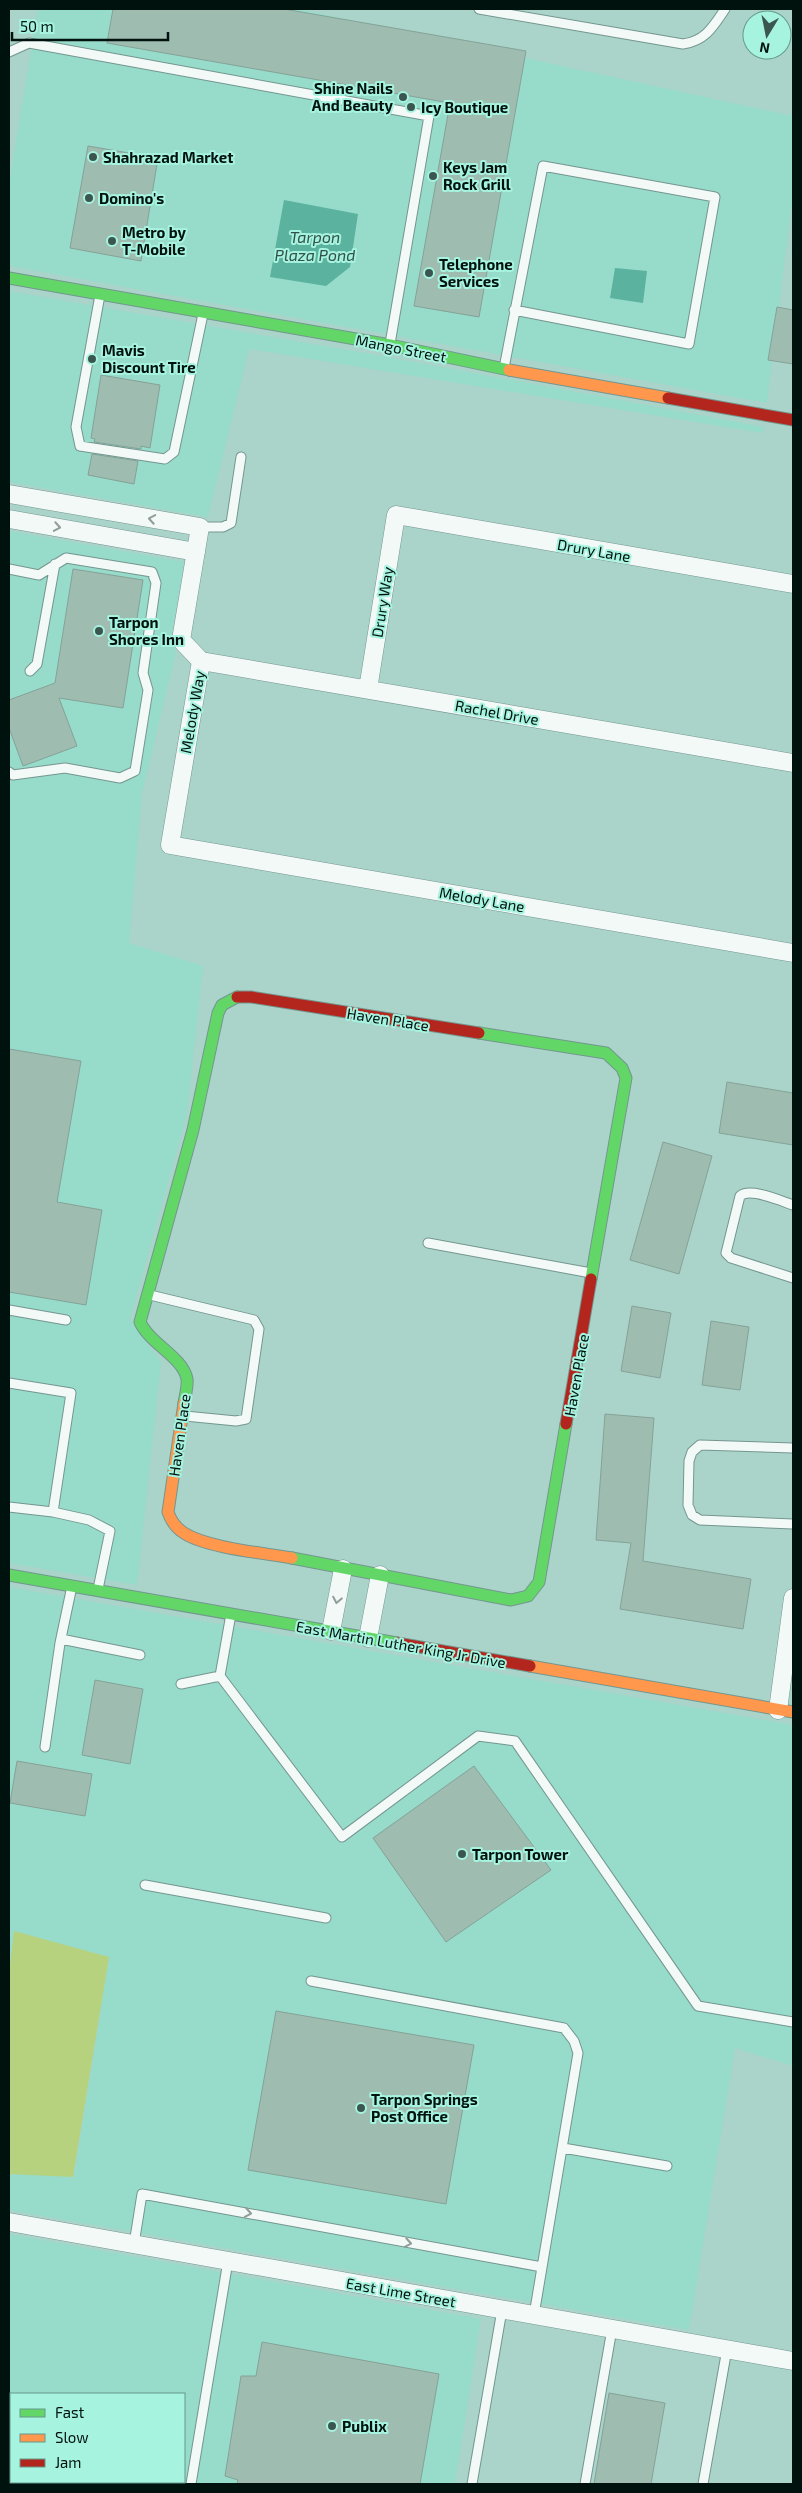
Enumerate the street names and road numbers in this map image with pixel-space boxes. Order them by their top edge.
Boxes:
street label: Mango Street [354,330,448,366]
street label: Drury Lane [556,535,632,565]
street label: Drury Way [368,565,396,639]
street label: Melody Way [176,669,208,755]
street label: Rachel Drive [454,696,540,728]
street label: Melody Lane [438,883,526,915]
street label: Haven Place [346,1004,430,1034]
street label: Haven Place [560,1333,592,1417]
street label: Haven Place [164,1393,194,1477]
street label: East Martin Luther King Jr Drive [295,1617,507,1671]
street label: East Lime Street [345,2274,457,2311]

